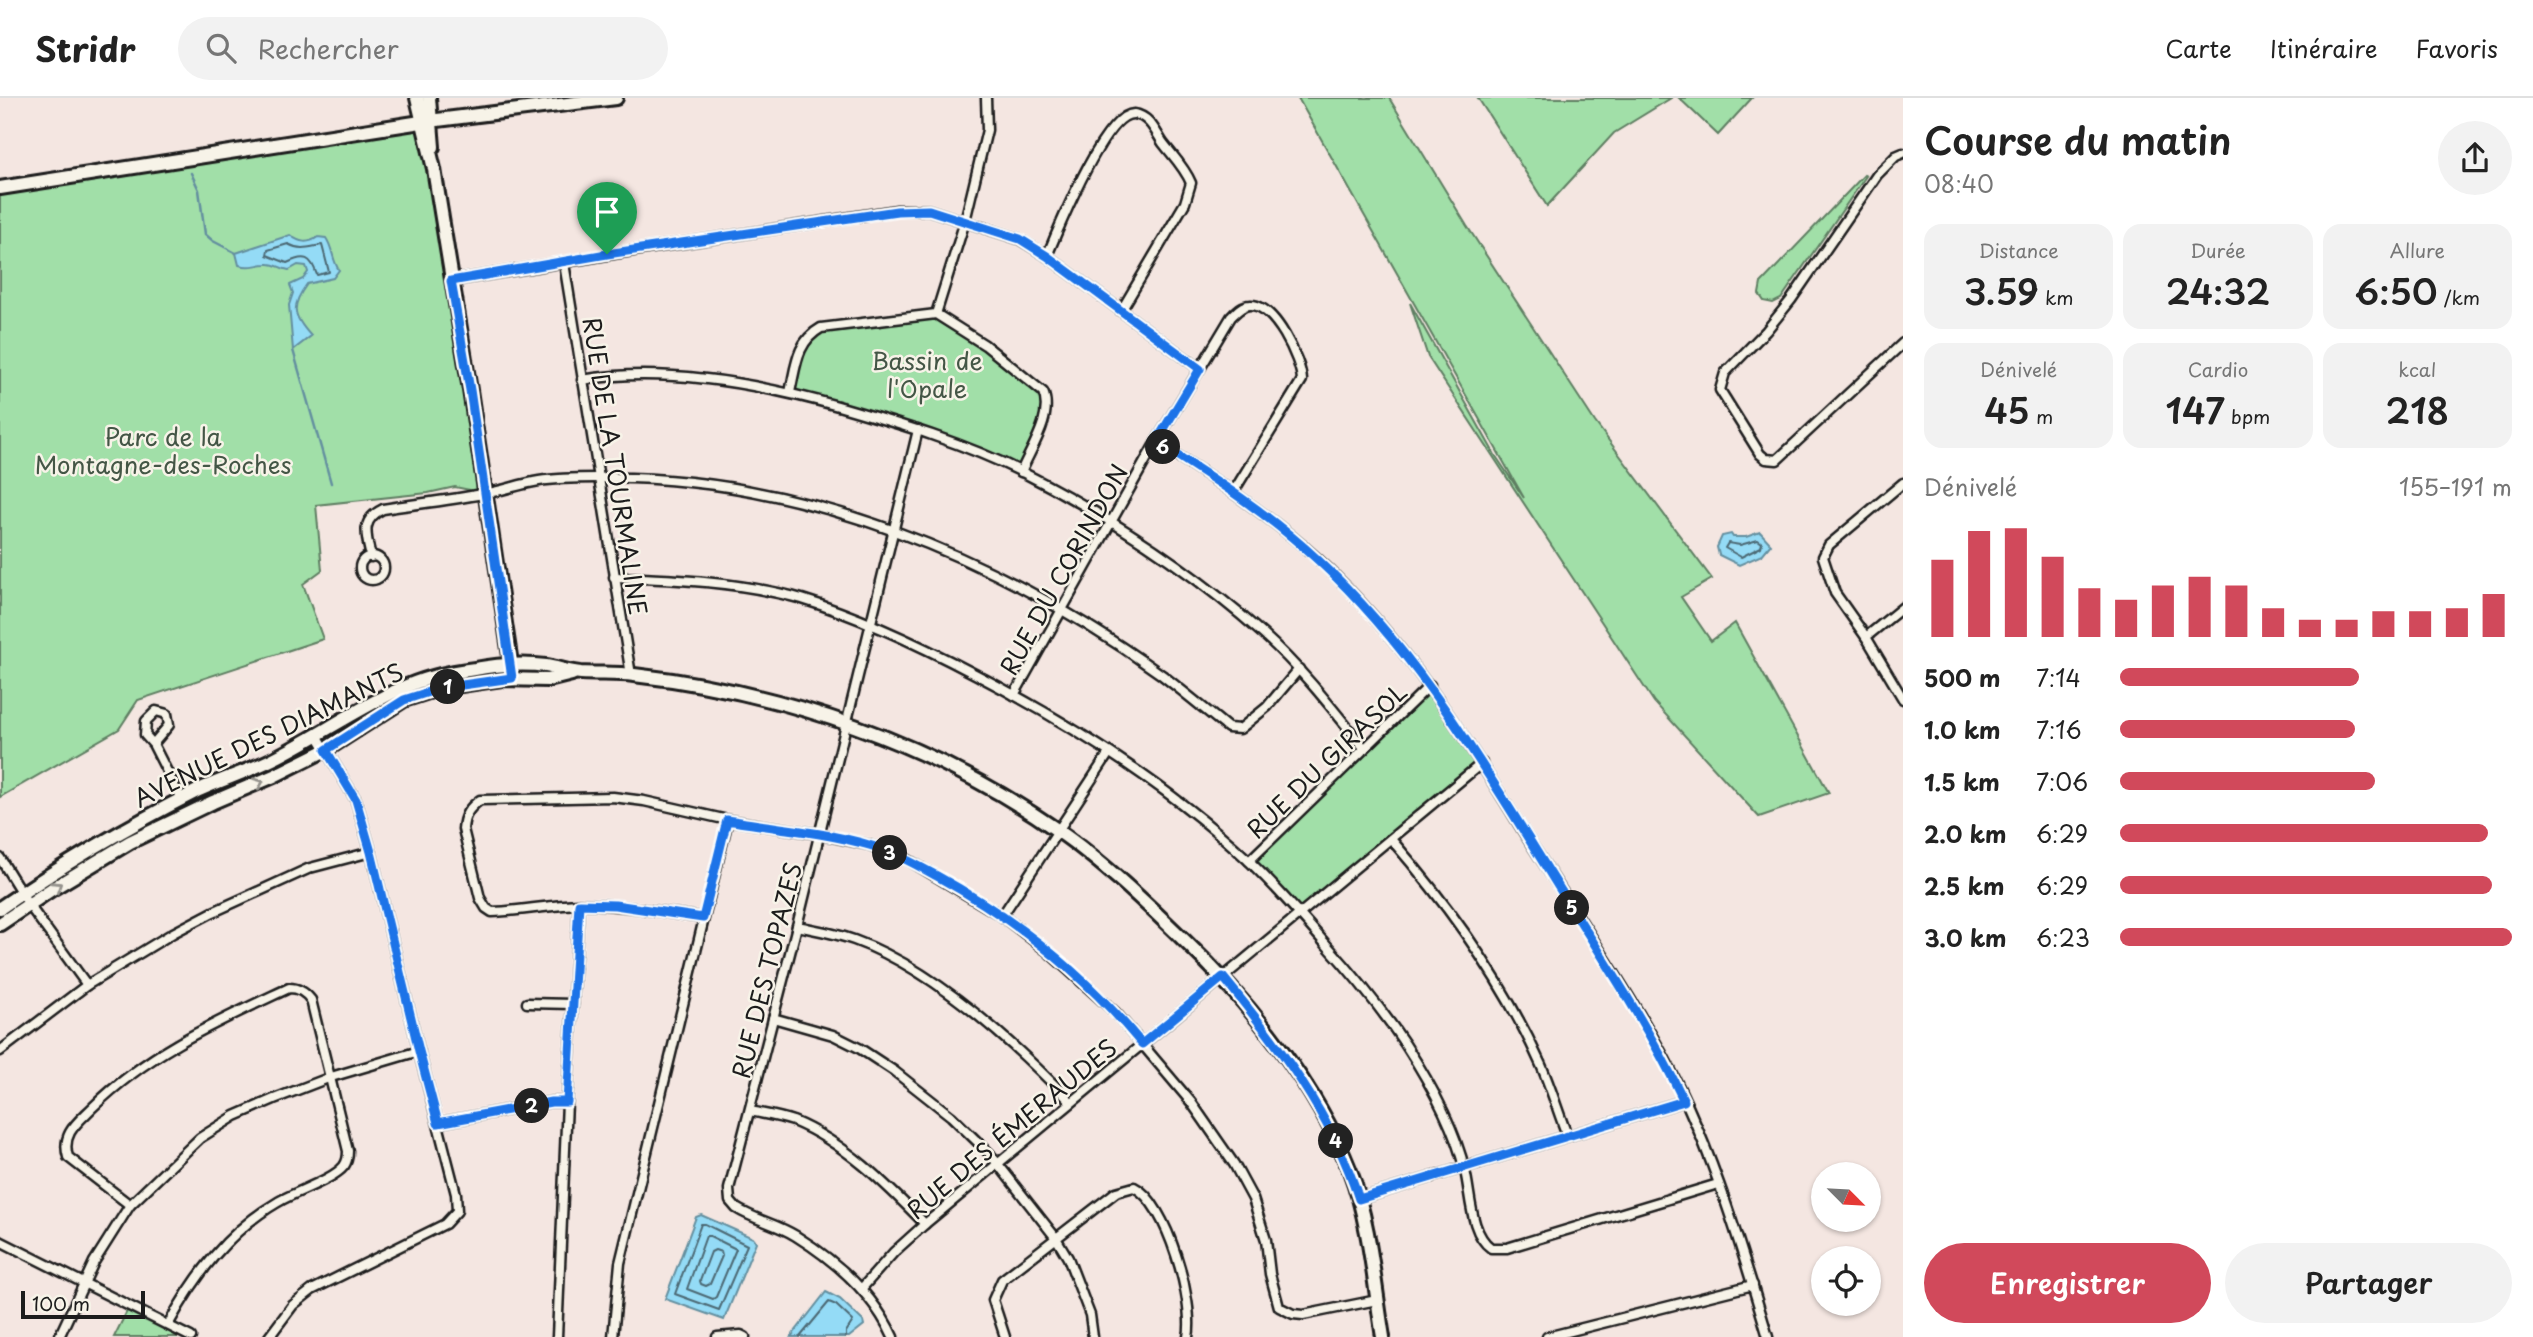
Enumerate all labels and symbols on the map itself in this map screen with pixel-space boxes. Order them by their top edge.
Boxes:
pin [577,182,637,254]
street label: RUE DE LA TOURMALINE [575,314,657,618]
park label: Bassin de l'Opale [871,342,983,406]
park label: Parc de la Montagne-des-Roches [35,418,291,482]
pin: 6 [1146,430,1180,464]
street label: RUE DU CORINDON [990,457,1136,681]
street label: AVENUE DES DIAMANTS [127,653,409,815]
pin: 1 [430,670,466,704]
street label: RUE DU GIRASOL [1238,674,1414,846]
one-way arrow [252,777,264,791]
pin: 3 [872,836,908,870]
street label: RUE DES TOPAZES [722,858,810,1082]
one-way arrow [49,882,62,895]
pin: 5 [1554,890,1590,926]
street label: RUE DES ÉMERAUDES [898,1029,1124,1227]
pin: 2 [514,1088,550,1124]
pin: 4 [1318,1124,1354,1158]
north arrow [1811,1162,1881,1232]
scale bar [21,1288,145,1320]

